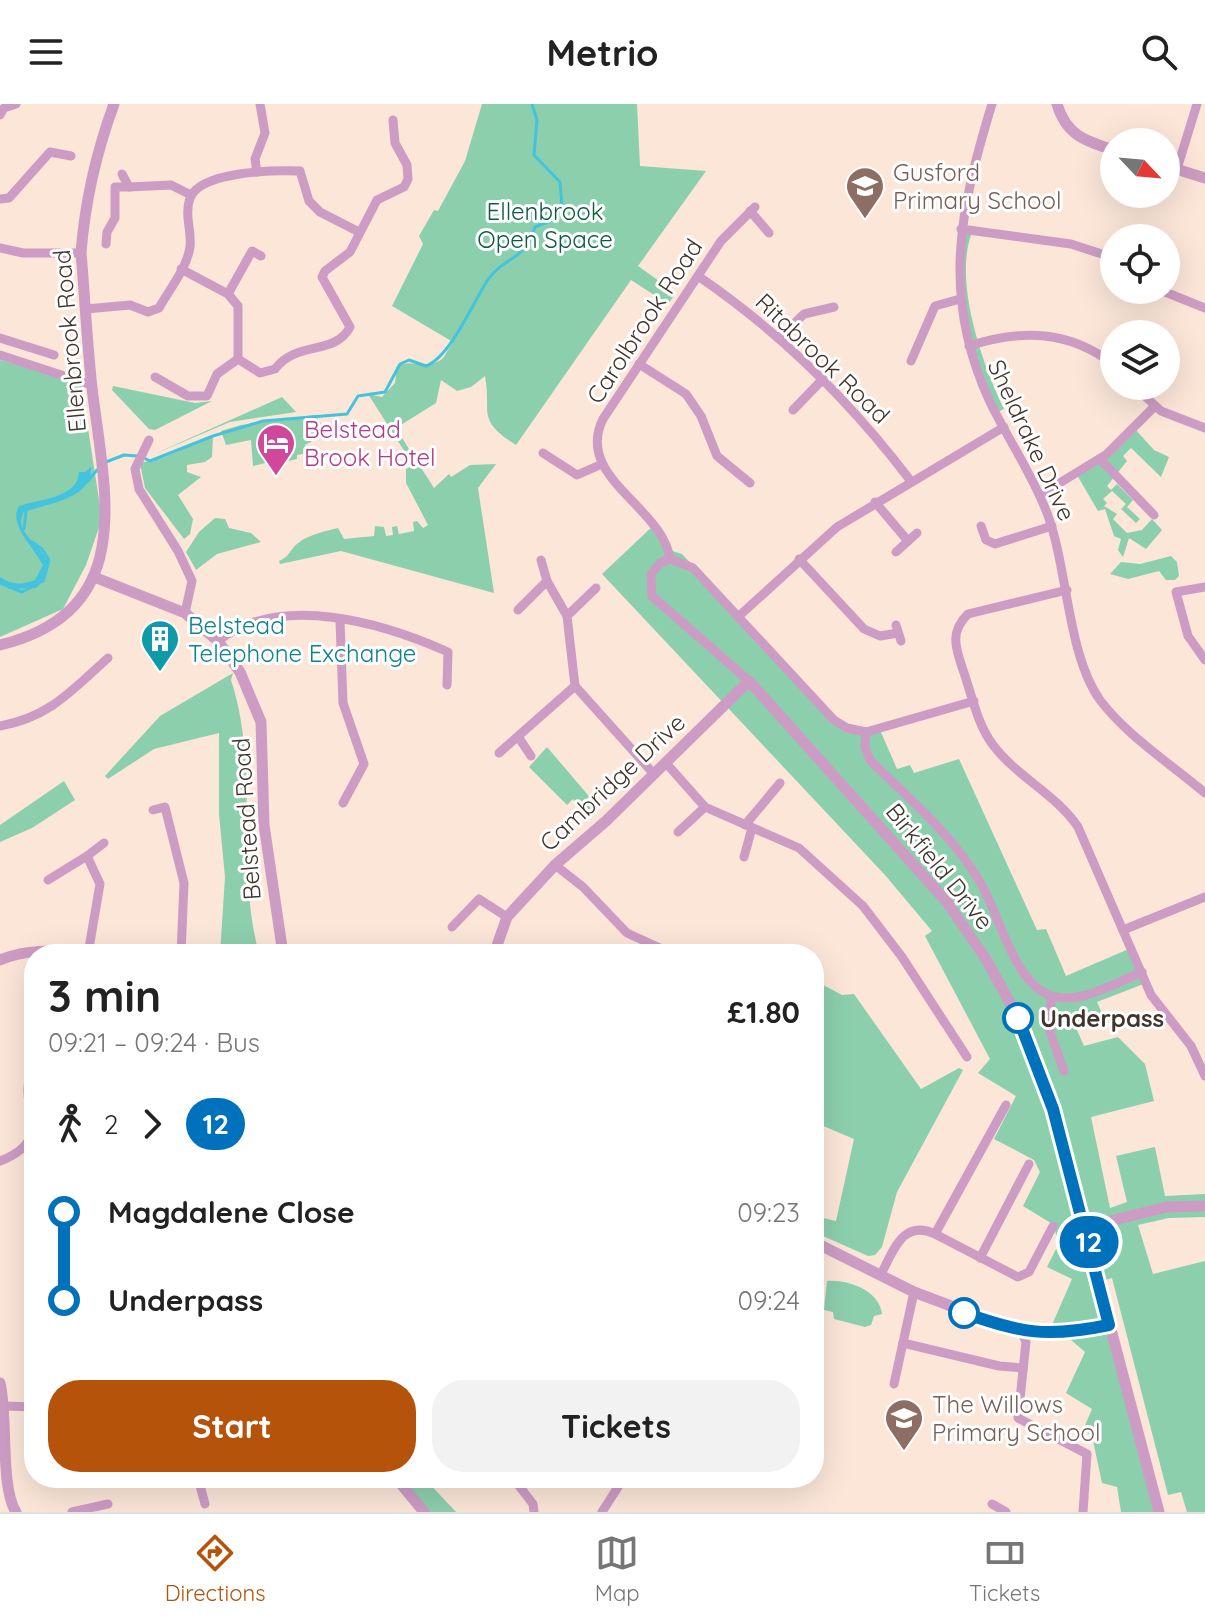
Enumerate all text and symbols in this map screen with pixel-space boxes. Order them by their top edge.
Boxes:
icon: menu [24,30,68,74]
text: Metrio [546,30,659,75]
icon: search [1137,30,1181,74]
north arrow [1100,128,1180,208]
map controls [1100,128,1180,400]
place label: Gusford Primary School [893,157,1062,215]
school or university icon: Gusford Primary School [844,165,886,220]
park label: Ellenbrook Open Space [477,196,613,254]
button: locate [1100,224,1180,304]
street label: Carolbrook Road [580,233,708,409]
street label: Ellenbrook Road [46,249,92,433]
street label: Ritabrook Road [750,286,896,430]
button: layers [1100,320,1180,400]
street label: Sheldrake Drive [982,355,1082,525]
place label: Belstead Brook Hotel [304,414,436,472]
hotel icon: Belstead Brook Hotel [255,422,297,477]
place label: Belstead Telephone Exchange [188,610,416,668]
building icon: Belstead Telephone Exchange [139,618,181,673]
street label: Cambridge Drive [533,707,691,857]
street label: Belstead Road [225,737,267,901]
street label: Birkfield Drive [880,797,1000,935]
text: 3 min [48,968,161,1023]
text: £1.80 [727,993,800,1031]
marker: Underpass [1003,1003,1033,1033]
place label: Underpass [1040,1003,1164,1033]
text: 09:21 – 09:24 · Bus [48,1026,260,1059]
icon: walk [48,1102,92,1146]
icon: forward [130,1102,174,1146]
text: 12 [202,1106,229,1141]
text: 2 [104,1108,118,1141]
text: Magdalene Close [108,1193,355,1231]
text: 09:23 [737,1196,800,1229]
line badge: 12 [1053,1216,1125,1268]
text: 12 [1076,1224,1102,1259]
text: Underpass [108,1281,263,1319]
text: 09:24 [737,1284,800,1317]
unlabelled marker [949,1298,979,1328]
button: Start [48,1380,416,1472]
button: Tickets [432,1380,800,1472]
place label: The Willows Primary School [932,1389,1101,1447]
school or university icon: The Willows Primary School [883,1397,925,1452]
tab: Directions [165,1531,265,1607]
tab: Map [595,1531,640,1607]
tab: Tickets [969,1531,1040,1607]

